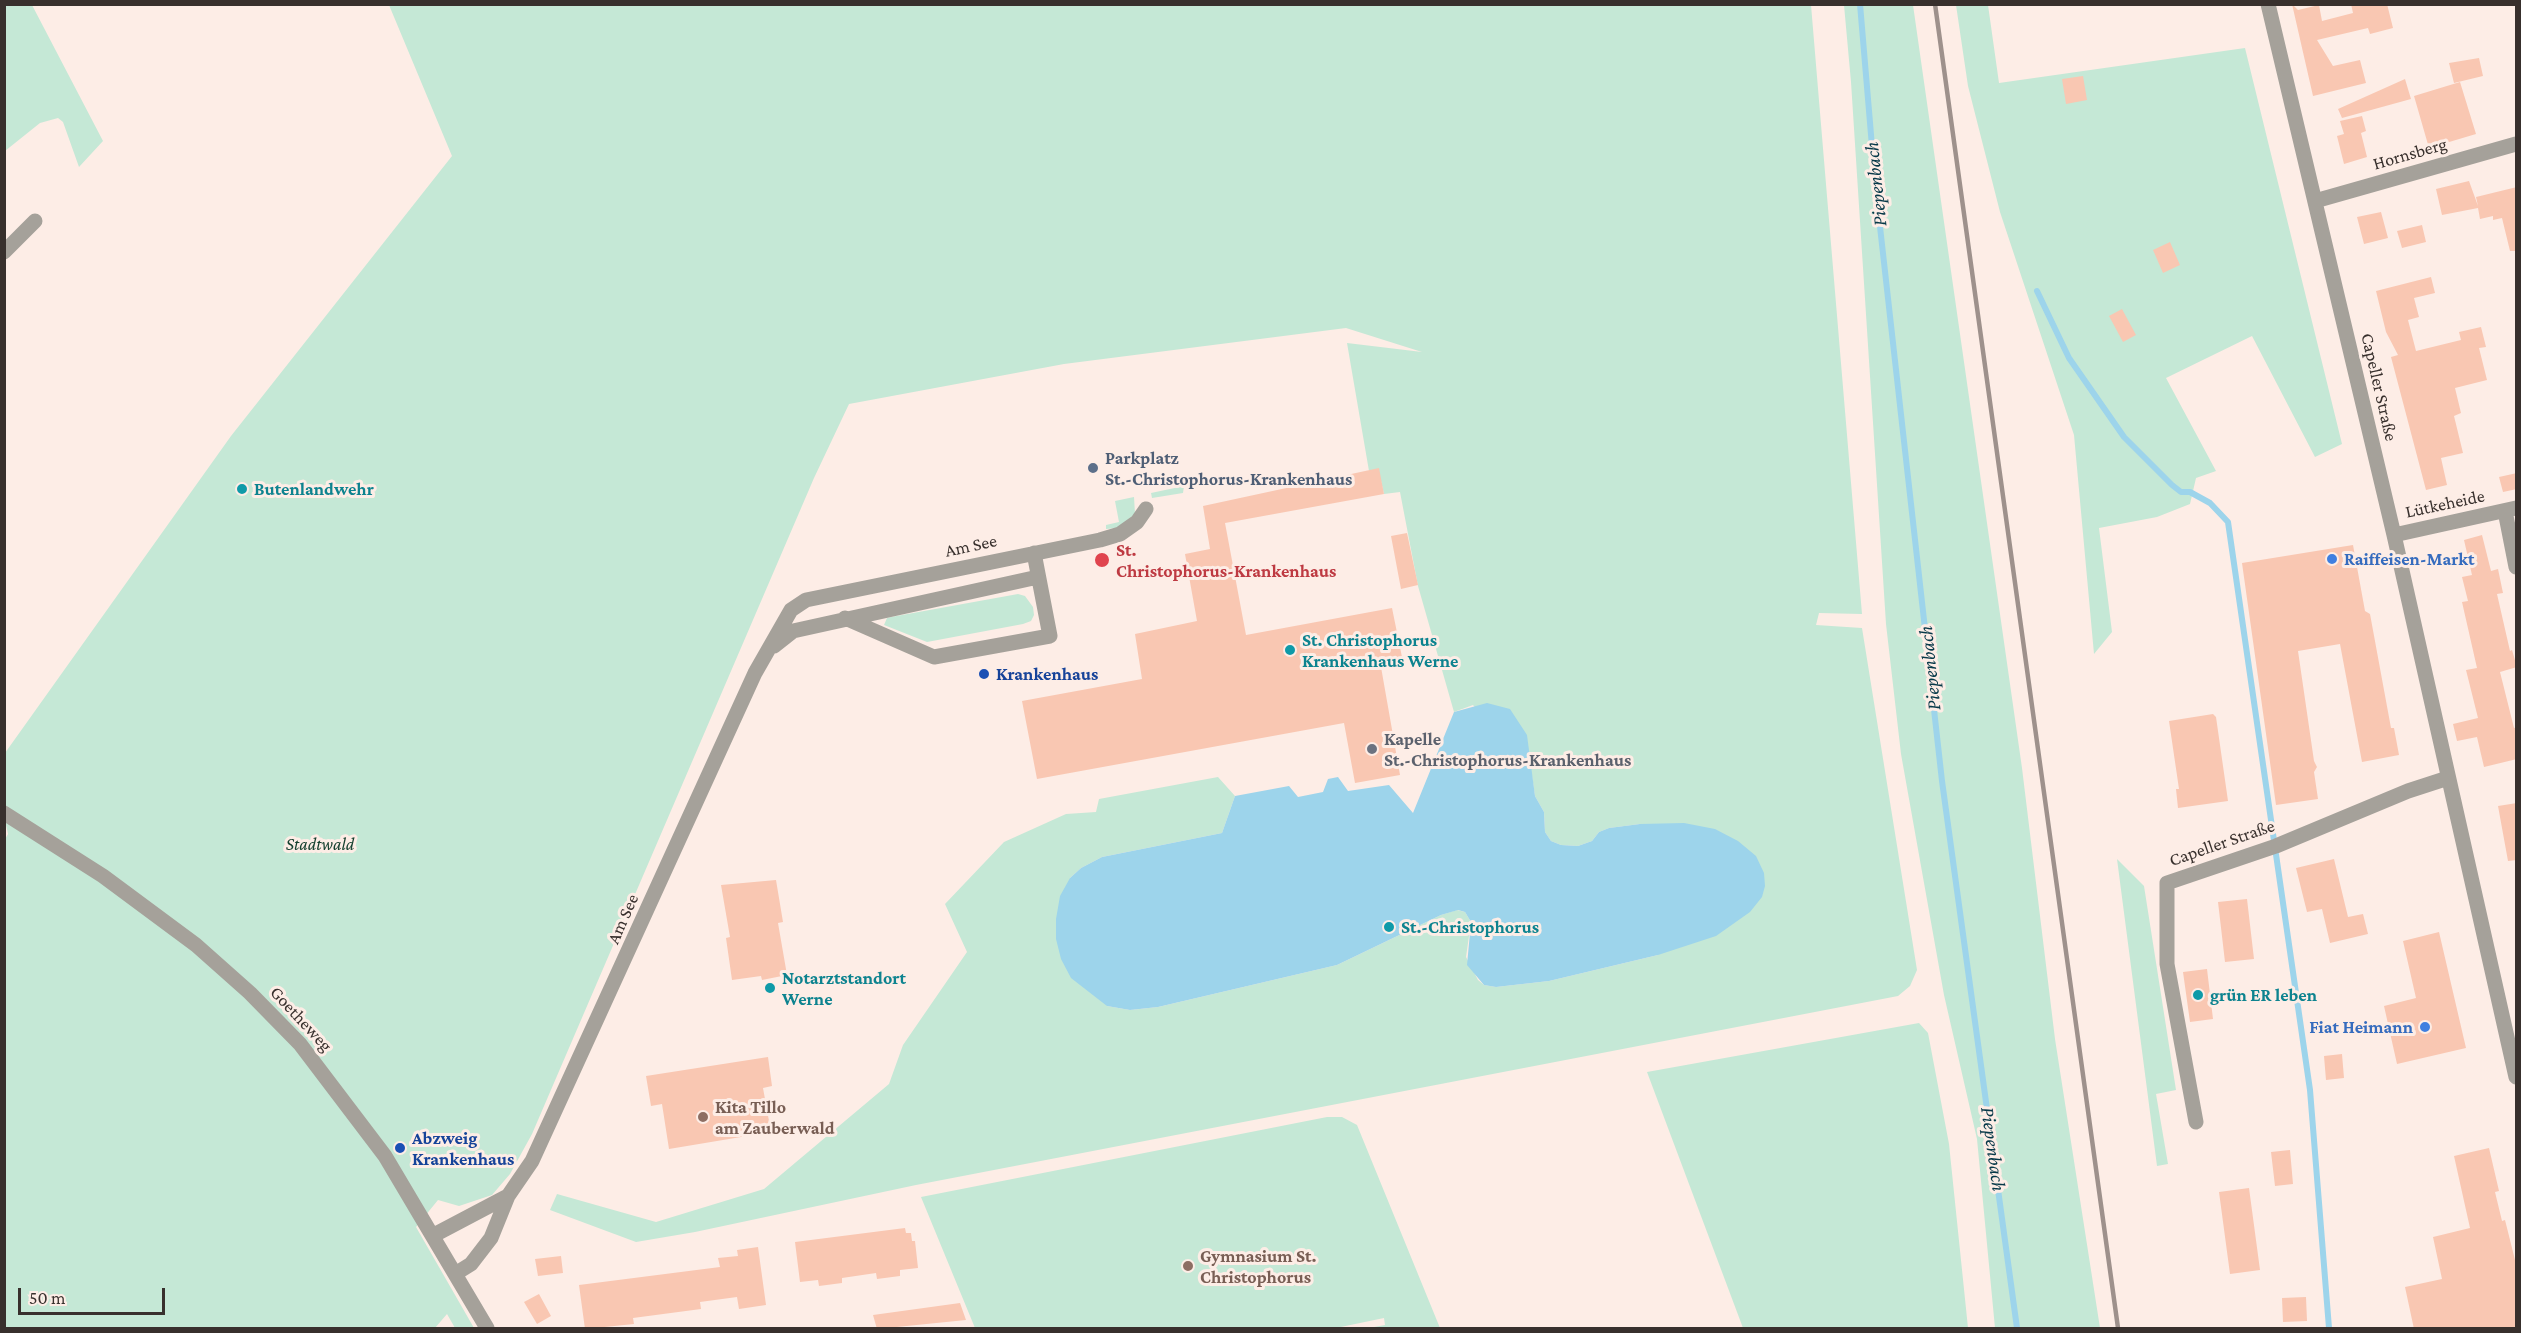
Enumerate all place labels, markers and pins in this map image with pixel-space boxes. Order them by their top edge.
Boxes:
place label: Parkplatz St.-Christophorus-Krankenhaus [1105,447,1352,490]
marker: Parkplatz St.-Christophorus-Krankenhaus [1086,461,1100,475]
place label: Butenlandwehr [254,478,374,500]
marker: Butenlandwehr [235,482,249,496]
place label: St. Christophorus-Krankenhaus [1116,539,1336,582]
place label: Raiffeisen-Markt [2344,548,2474,570]
marker: St. Christophorus-Krankenhaus [1093,551,1111,569]
marker: Raiffeisen-Markt [2325,552,2339,566]
place label: St. Christophorus Krankenhaus Werne [1302,629,1458,672]
marker: St. Christophorus Krankenhaus Werne [1283,643,1297,657]
place label: Krankenhaus [996,663,1098,685]
marker: Krankenhaus [977,667,991,681]
place label: Kapelle St.-Christophorus-Krankenhaus [1384,728,1631,771]
marker: Kapelle St.-Christophorus-Krankenhaus [1365,742,1379,756]
place label: St.-Christophorus [1401,916,1539,938]
marker: St.-Christophorus [1382,920,1396,934]
place label: Notarztstandort Werne [782,967,906,1010]
marker: Notarztstandort Werne [763,981,777,995]
place label: grün ER leben [2210,984,2317,1006]
marker: grün ER leben [2191,988,2205,1002]
place label: Fiat Heimann [2309,1016,2413,1038]
marker: Fiat Heimann [2418,1020,2432,1034]
place label: Kita Tillo am Zauberwald [715,1096,835,1138]
marker: Kita Tillo am Zauberwald [696,1110,710,1124]
place label: Abzweig Krankenhaus [412,1127,514,1170]
marker: Abzweig Krankenhaus [393,1141,407,1155]
place label: Gymnasium St. Christophorus [1200,1245,1316,1288]
marker: Gymnasium St. Christophorus [1181,1259,1195,1273]

